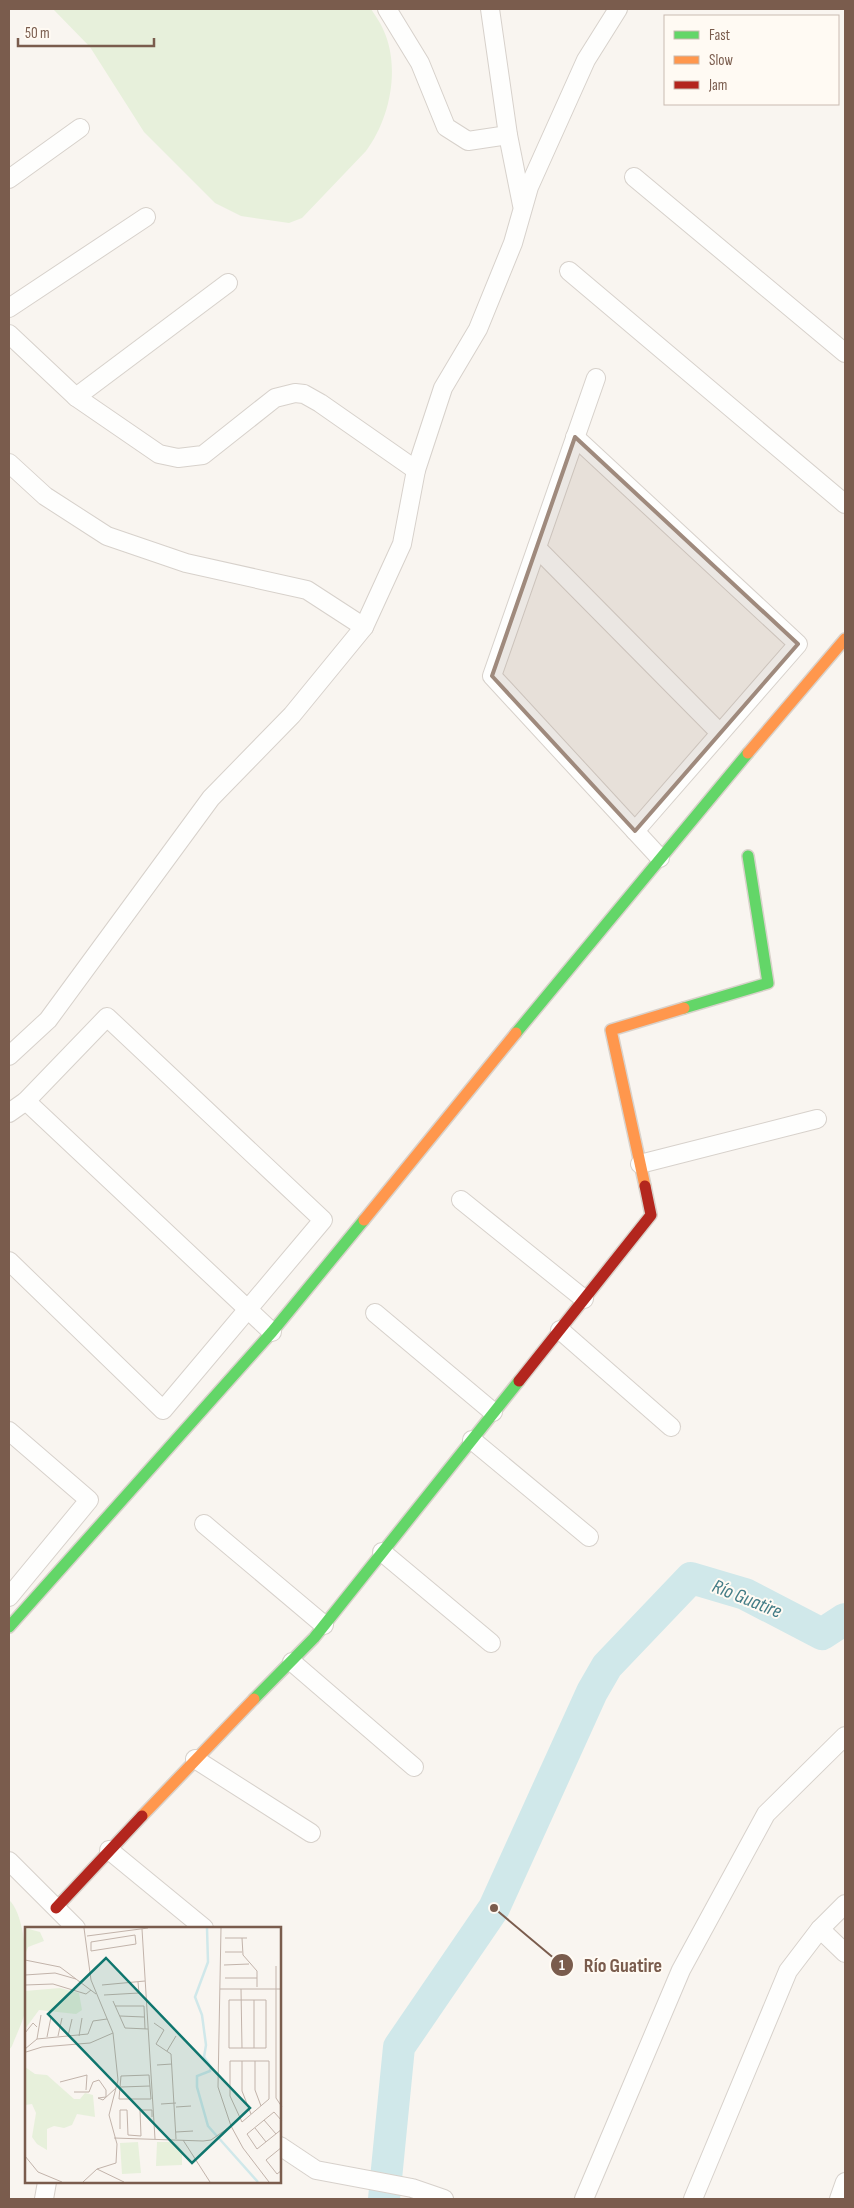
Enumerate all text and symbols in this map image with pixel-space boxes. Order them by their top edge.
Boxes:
scale bar [18,15,154,47]
legend [664,15,839,105]
text: 50 m [25,24,50,43]
text: Fast [709,26,731,45]
text: Slow [709,51,733,70]
text: Jam [708,76,727,95]
water label: Río Guatire [709,1574,785,1624]
inset map [25,1927,281,2183]
callout: Río Guatire [549,1947,672,1982]
text: Río Guatire [584,1954,662,1978]
text: 1 [559,1956,565,1975]

